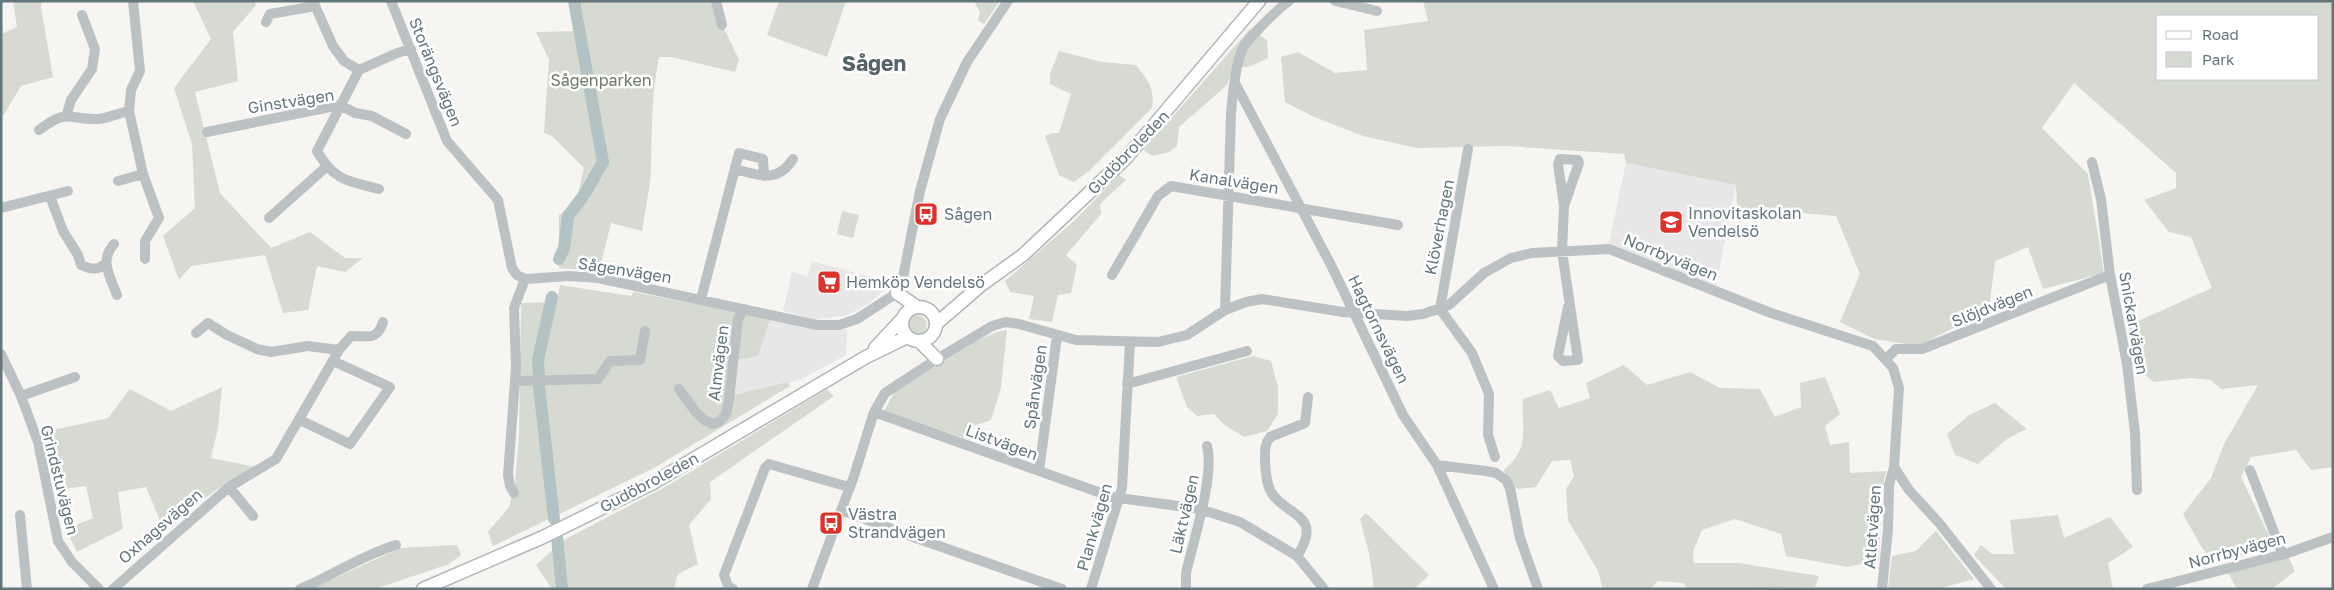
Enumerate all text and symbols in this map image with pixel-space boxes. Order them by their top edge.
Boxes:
street label: Storängsvägen [405,15,467,129]
legend [2156,15,2319,80]
text: Road [2202,25,2239,43]
district label: Sågen [842,50,906,76]
text: Park [2202,50,2235,68]
park label: Sågenparken [550,70,652,90]
street label: Ginstvägen [246,84,336,118]
street label: Gudöbroleden [1083,106,1173,198]
street label: Kanalvägen [1188,164,1280,198]
street label: Klöverhagen [1420,177,1458,277]
bus stop icon: Sågen [913,201,939,227]
place label: Innovitaskolan Vendelsö [1688,203,1801,241]
place label: Sågen [944,204,992,224]
school or university icon: Innovitaskolan Vendelsö [1658,209,1684,235]
street label: Norrbyvägen [1621,229,1721,285]
street label: Sågenvägen [577,253,673,287]
supermarket icon: Hemköp Vendelsö [816,269,842,295]
street label: Snickarvägen [2115,270,2153,376]
street label: Hagtornsvägen [1344,271,1414,387]
place label: Hemköp Vendelsö [846,272,985,292]
street label: Slöjdvägen [1949,281,2035,331]
street label: Almvägen [703,324,733,402]
street label: Spånvägen [1019,343,1051,431]
street label: Listvägen [963,420,1041,464]
street label: Grindstuvägen [37,423,83,537]
street label: Gudöbroleden [596,448,702,516]
street label: Läktvägen [1165,472,1203,556]
street label: Plankvägen [1072,481,1116,573]
street label: Oxhagsvägen [114,484,206,568]
street label: Atletvägen [1859,484,1885,570]
place label: Västra Strandvägen [848,504,946,542]
bus stop icon: Västra Strandvägen [818,510,844,536]
street label: Norrbyvägen [2186,527,2288,573]

